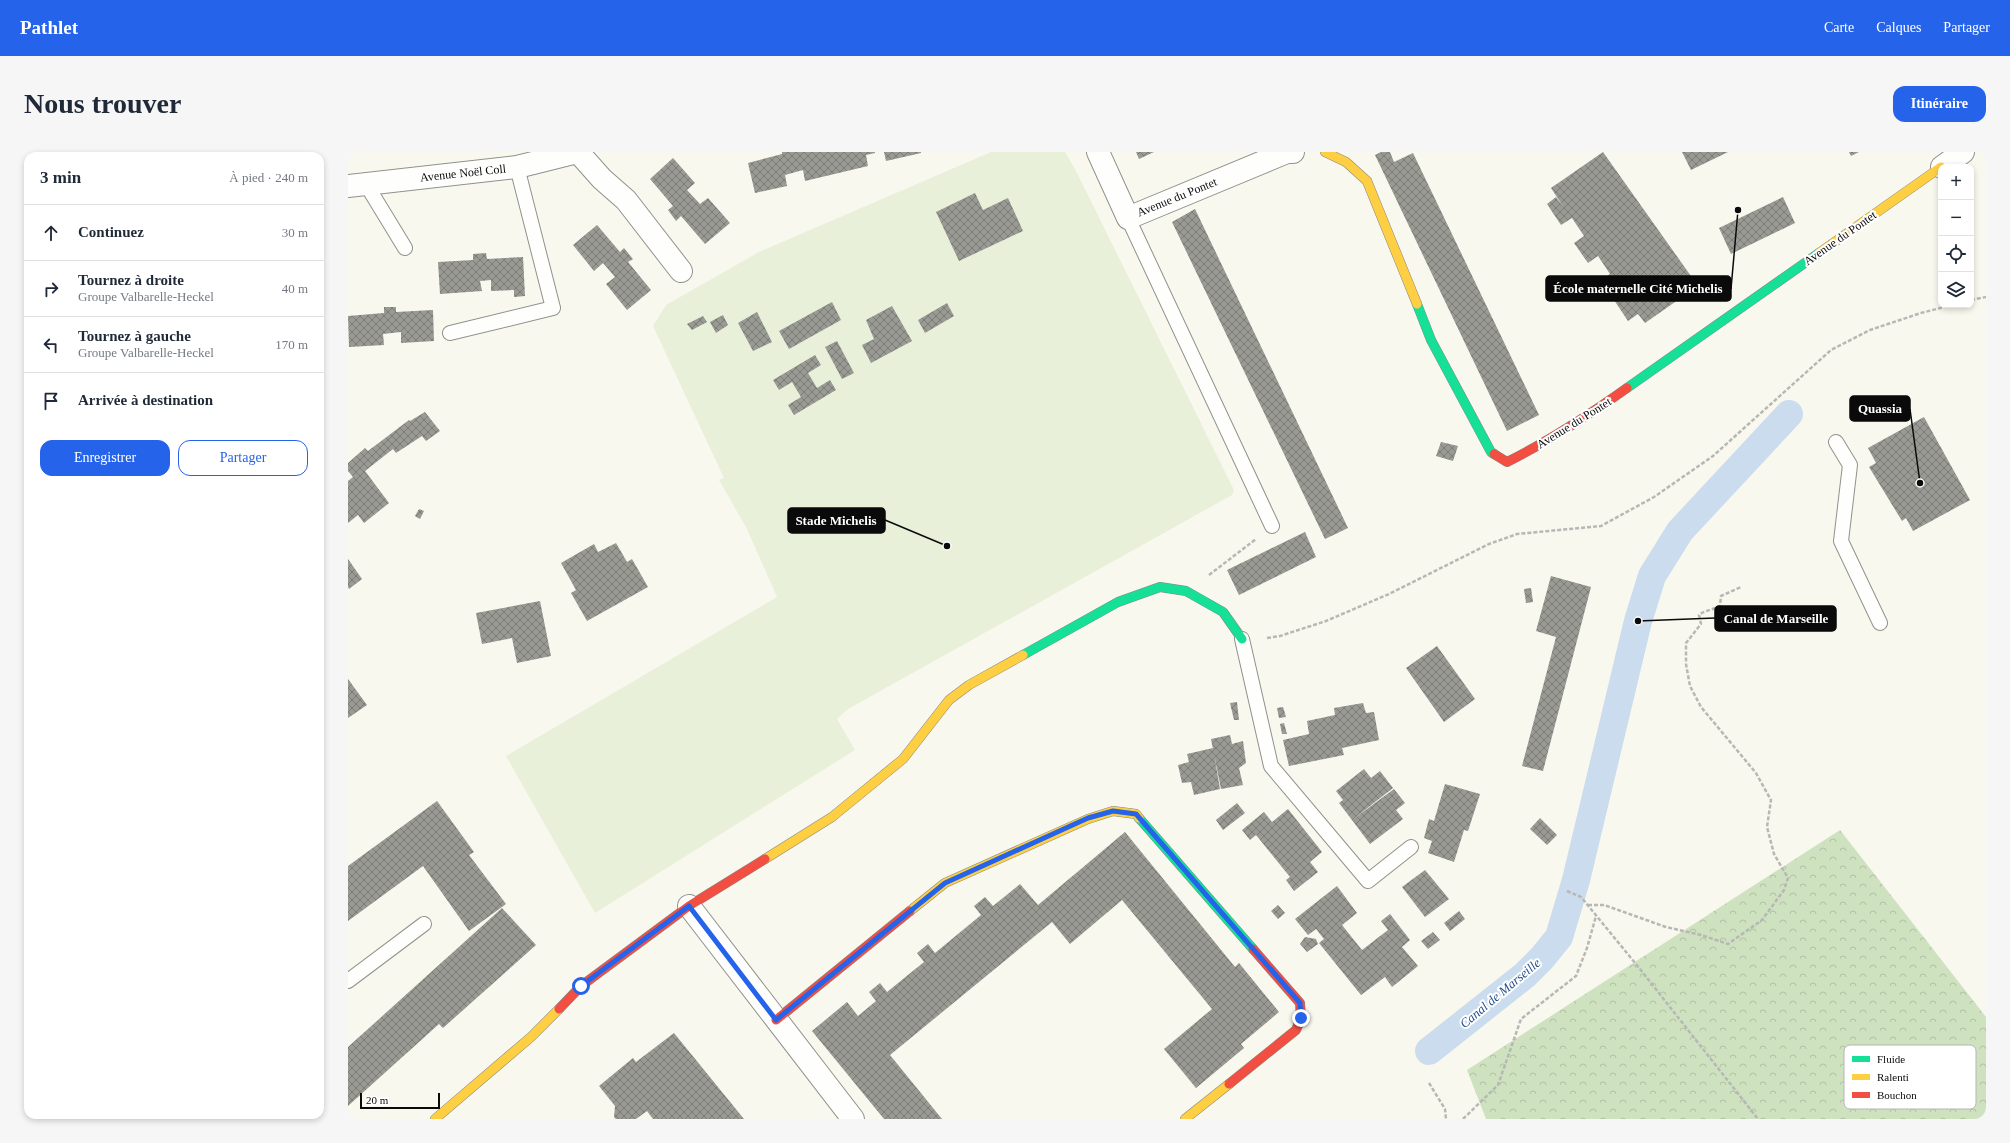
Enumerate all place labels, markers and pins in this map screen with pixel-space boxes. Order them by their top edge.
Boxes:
callout: École maternelle Cité Michelis [1546,276,1731,301]
callout: Quassia [1850,396,1910,421]
callout: Stade Michelis [788,508,885,533]
callout: Canal de Marseille [1715,606,1836,631]

